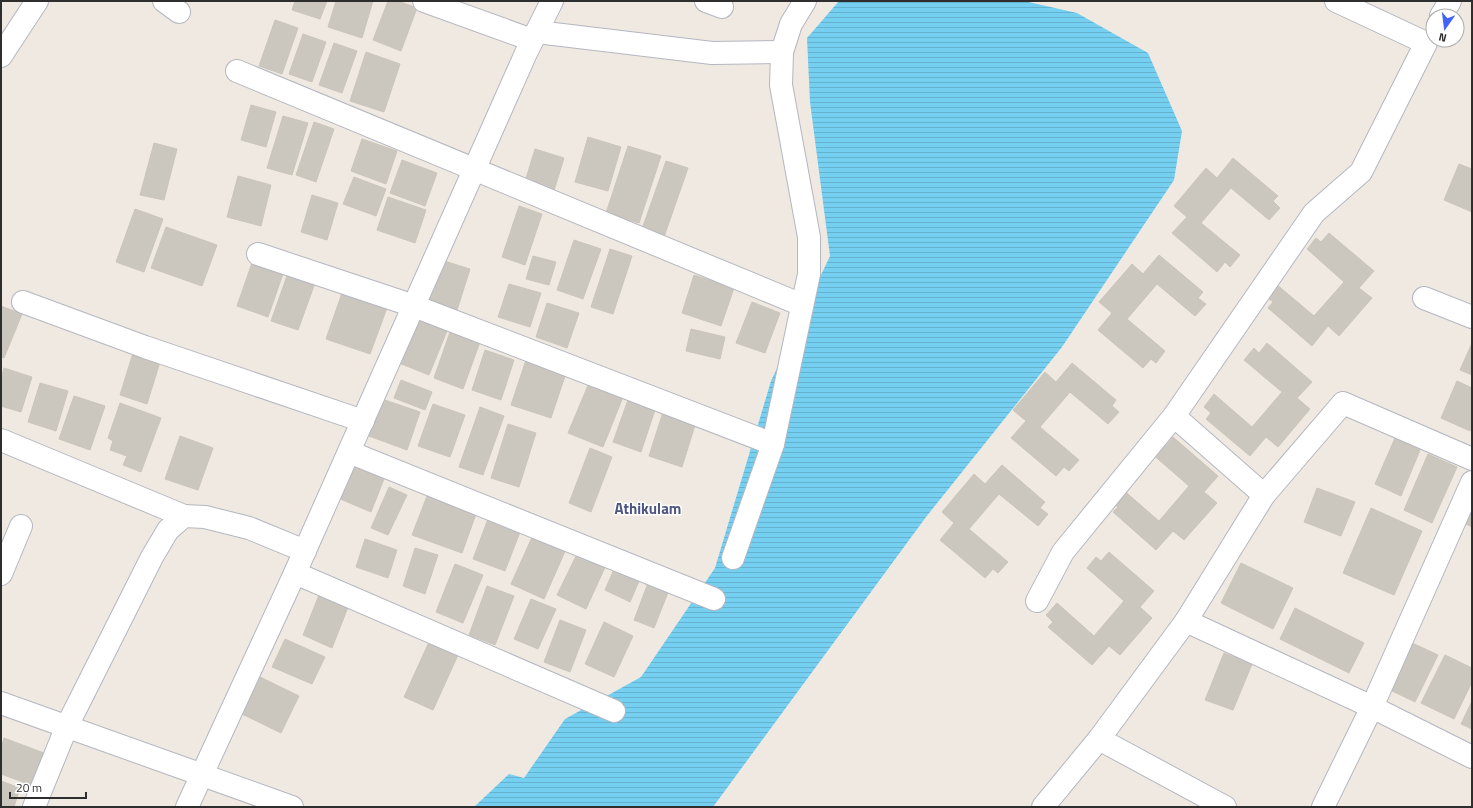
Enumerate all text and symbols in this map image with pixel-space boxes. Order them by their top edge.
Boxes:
north arrow [1425,8,1465,48]
text: N [1437,29,1448,46]
district label: Athikulam [615,497,681,520]
scale bar [10,774,86,800]
text: 20 m [16,778,42,797]

